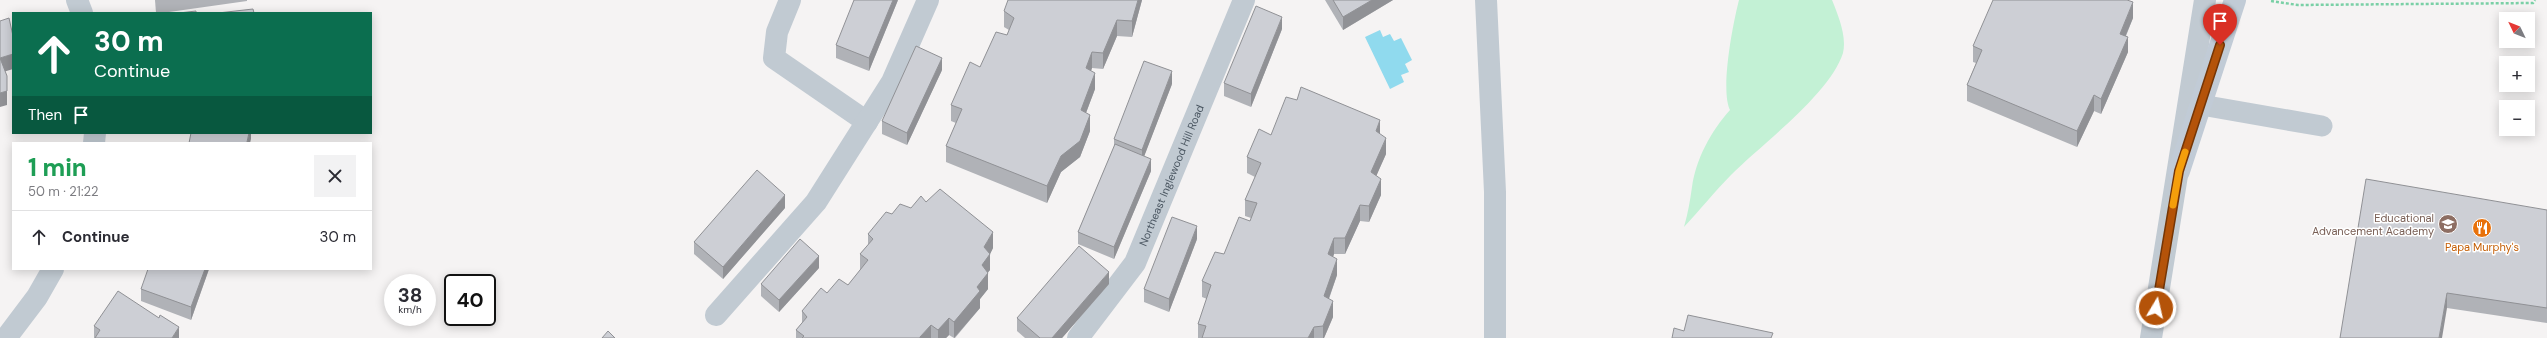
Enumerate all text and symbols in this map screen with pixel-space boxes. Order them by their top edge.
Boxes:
pin [2203,4,2237,45]
icon: arrive [2209,10,2231,32]
north arrow [2499,12,2535,48]
map controls [2499,12,2535,136]
text: 30 m [94,23,164,60]
icon: ahead [28,28,80,80]
button: + [2499,56,2535,92]
text: Continue [94,59,170,83]
button: − [2499,100,2535,136]
street label: Northeast Inglewood Hill Road [1136,103,1207,248]
icon: arrive [70,104,92,126]
text: Then [28,105,62,125]
text: 1 min [28,152,87,183]
button: close [314,155,356,197]
text: 50 m · 21:22 [28,183,99,200]
place label: Educational Advancement Academy [2312,211,2434,238]
school or university icon: Educational Advancement Academy [2437,213,2459,235]
restaurant icon: Papa Murphy's [2471,217,2493,239]
icon: ahead [28,226,50,248]
text: Continue [62,227,130,247]
text: 30 m [320,227,356,247]
place label: Papa Murphy's [2445,240,2519,254]
speed limit sign: 40 [444,274,496,326]
text: 38 [398,282,422,308]
position arrow [2135,287,2177,329]
text: km/h [398,303,422,316]

